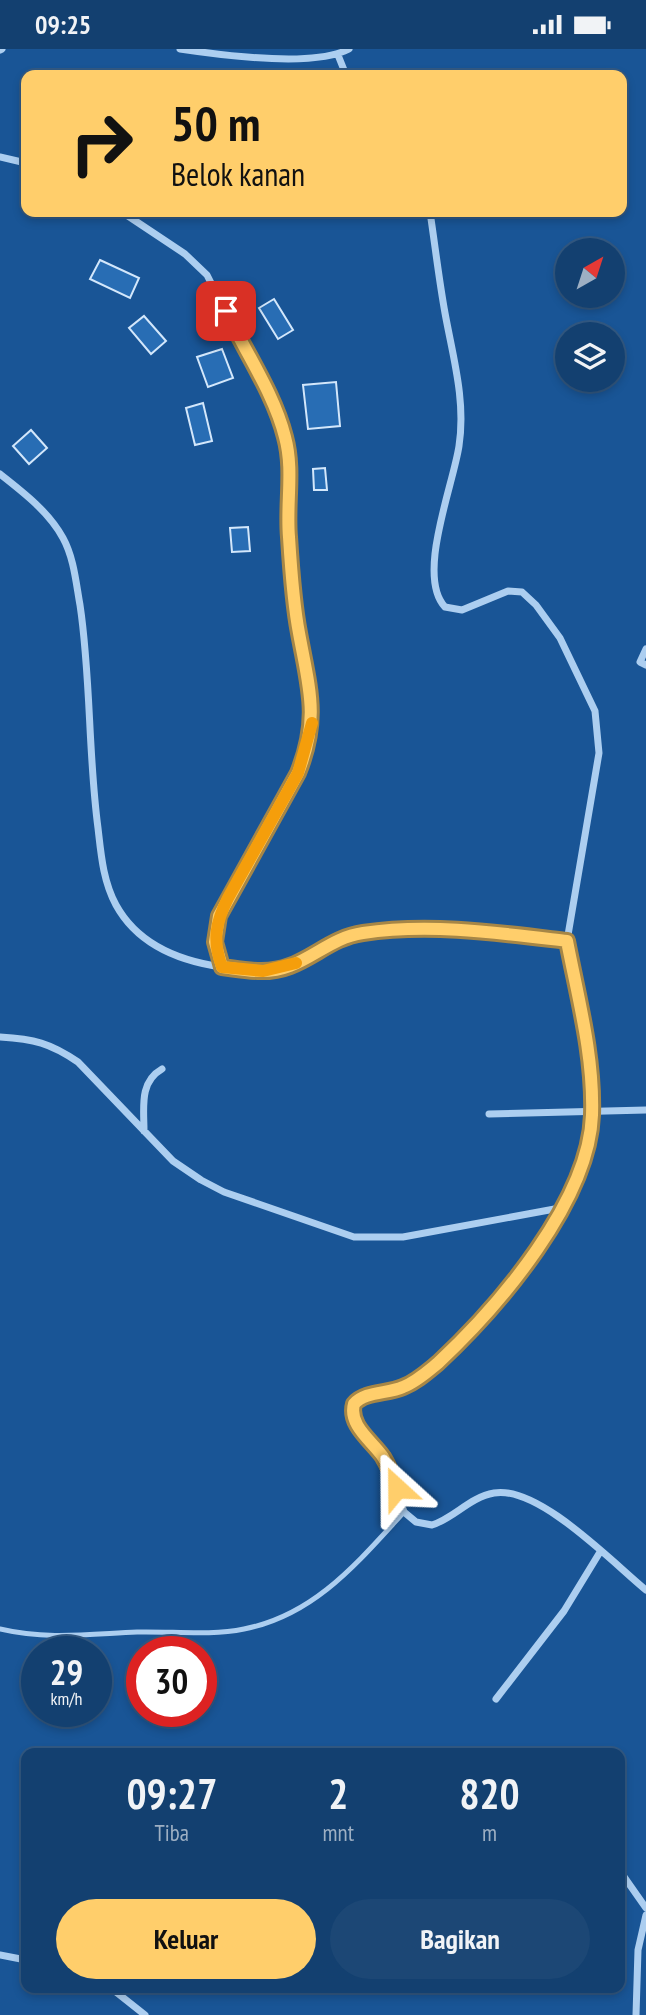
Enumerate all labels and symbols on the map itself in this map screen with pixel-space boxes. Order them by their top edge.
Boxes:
north arrow [555,238,625,308]
pin [196,281,256,341]
position arrow [360,1451,434,1525]
speed limit sign: 30 [126,1636,217,1727]

